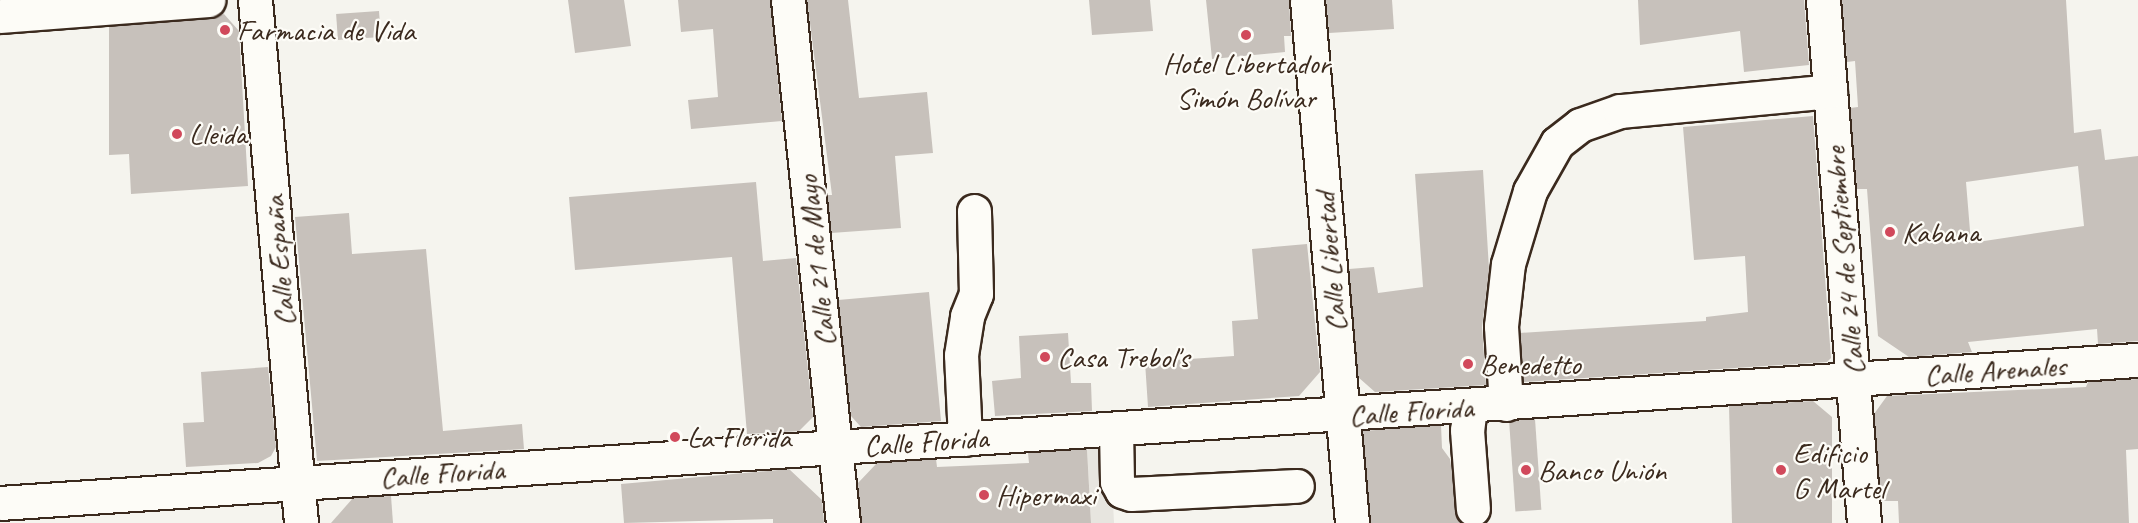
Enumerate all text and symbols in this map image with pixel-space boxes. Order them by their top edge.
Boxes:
place label: Farmacia de Vida [237,12,414,48]
marker: Farmacia de Vida [218,23,232,37]
marker: Hotel Libertador Simón Bolívar [1239,28,1253,42]
place label: Hotel Libertador Simón Bolívar [1162,45,1330,116]
place label: Lleida [189,116,247,152]
marker: Lleida [170,127,184,141]
street label: Calle 24 de Septiembre [1816,146,1872,376]
street label: Calle 21 de Mayo [789,173,843,349]
street label: Calle Libertad [1306,190,1354,334]
street label: Calle España [255,194,303,328]
place label: Kabana [1902,214,1980,250]
marker: Kabana [1883,225,1897,239]
place label: Casa Trebol's [1057,339,1188,375]
place label: Benedetto [1480,346,1581,382]
street label: Calle Arenales [1924,347,2066,393]
marker: Casa Trebol's [1038,350,1052,364]
marker: Benedetto [1461,357,1475,371]
street label: Calle Florida [1347,389,1475,433]
place label: La Florida [687,419,791,455]
street label: Calle Florida [862,420,990,464]
marker: La Florida [668,430,682,444]
place label: Edificio G Martel [1793,435,1885,506]
street label: Calle Florida [378,451,506,495]
place label: Banco Unión [1538,452,1666,488]
marker: Banco Unión [1519,463,1533,477]
marker: Edificio G Martel [1774,463,1788,477]
place label: Hipermaxi [996,477,1096,513]
marker: Hipermaxi [977,488,991,502]

